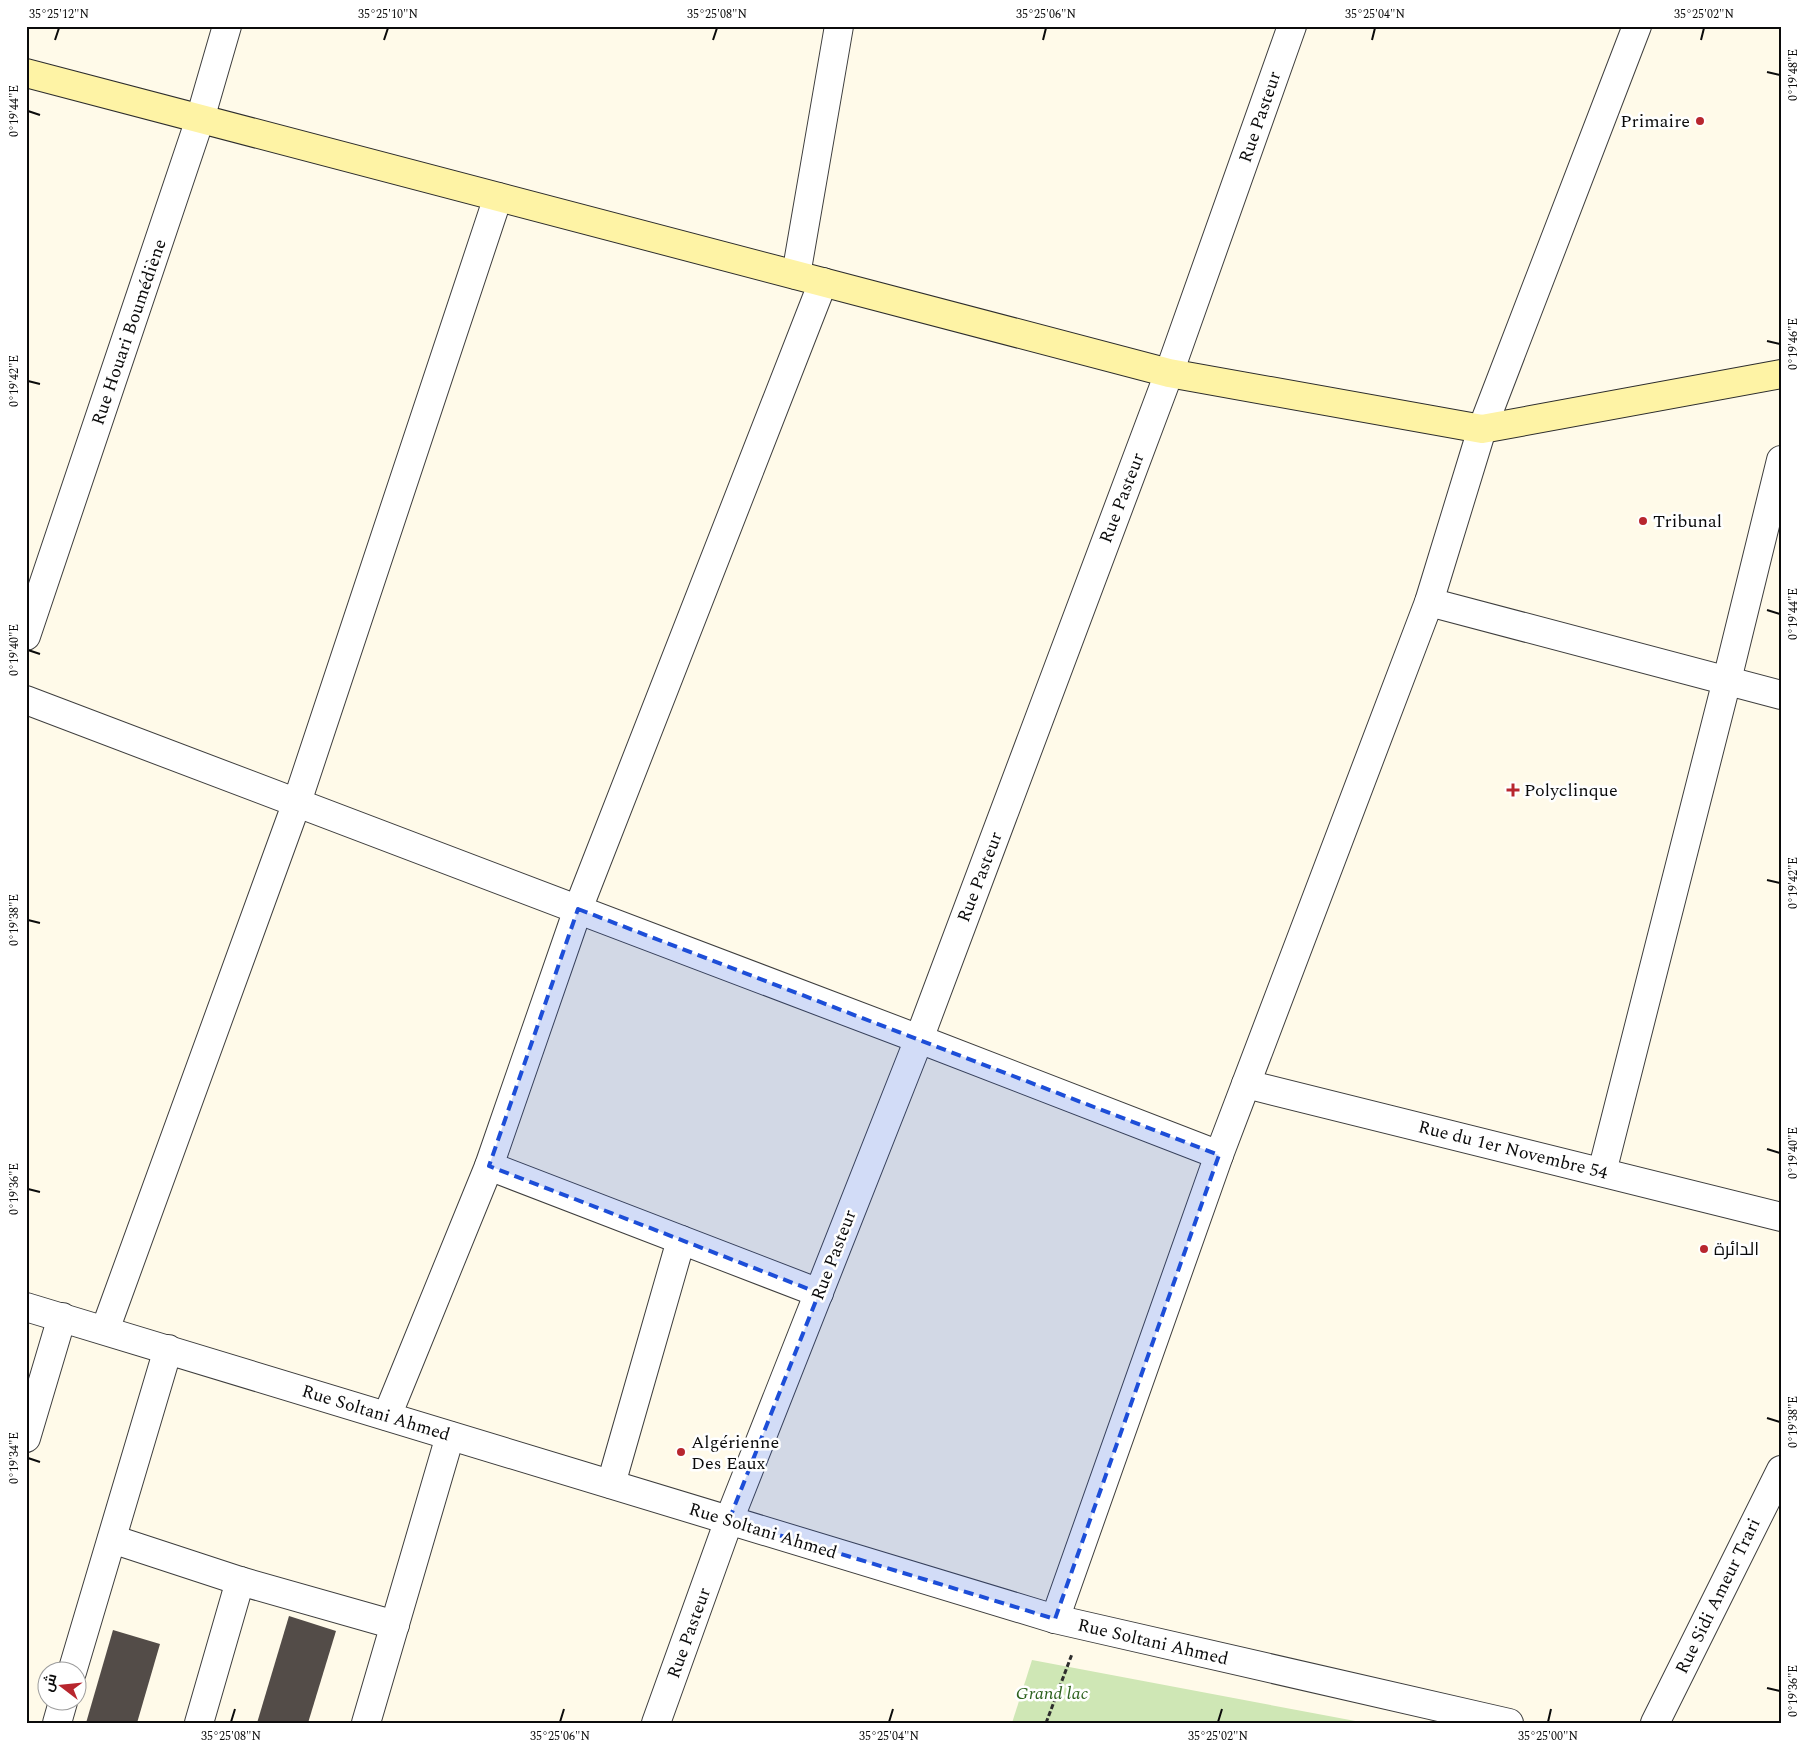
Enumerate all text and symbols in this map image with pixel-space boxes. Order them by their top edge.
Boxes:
text: 35°25'12"N [29,5,89,24]
text: 35°25'10"N [358,5,418,24]
text: 35°25'08"N [687,5,747,24]
text: 35°25'06"N [1016,5,1076,24]
text: 35°25'04"N [1345,5,1405,24]
text: 35°25'02"N [1674,5,1734,24]
text: 0°19'48"E [1784,49,1803,101]
street label: Rue Pasteur [1232,68,1288,166]
text: 0°19'44"E [5,85,24,137]
place label: Primaire [1620,108,1690,135]
marker: Primaire [1694,115,1706,127]
street label: Rue Houari Boumédiène [84,235,174,429]
text: 0°19'46"E [1784,318,1803,370]
text: 0°19'42"E [5,355,24,407]
street label: Rue Pasteur [1092,449,1152,547]
place label: Tribunal [1653,508,1722,535]
marker: Tribunal [1637,515,1649,527]
text: 0°19'44"E [1784,588,1803,640]
text: 0°19'40"E [5,624,24,676]
place label: Polyclinque [1524,777,1618,804]
marker: Polyclinque [1506,783,1520,797]
street label: Rue Pasteur [950,828,1010,926]
text: 0°19'42"E [1784,857,1803,909]
text: 0°19'38"E [5,894,24,946]
street label: Rue du 1er Novembre 54 [1415,1113,1611,1187]
text: 0°19'40"E [1784,1127,1803,1179]
text: 0°19'36"E [5,1163,24,1215]
street label: Rue Pasteur [804,1206,864,1304]
place label: الدائرة [1714,1236,1759,1263]
marker: الدائرة [1698,1243,1710,1255]
street label: Rue Soltani Ahmed [298,1378,454,1448]
text: 0°19'38"E [1784,1396,1803,1448]
place label: Algérienne Des Eaux [691,1429,779,1477]
text: 0°19'34"E [5,1432,24,1484]
marker: Algérienne Des Eaux [675,1446,687,1458]
street label: Rue Soltani Ahmed [685,1496,841,1566]
street label: Rue Sidi Ameur Trari [1668,1513,1768,1679]
street label: Rue Pasteur [660,1584,718,1682]
street label: Rue Soltani Ahmed [1075,1612,1231,1672]
north arrow [38,1662,88,1712]
text: 0°19'36"E [1784,1665,1803,1717]
text: ش [37,1671,63,1694]
park label: Grand lac [1016,1680,1088,1707]
text: 35°25'08"N [201,1727,261,1746]
text: 35°25'06"N [530,1727,590,1746]
text: 35°25'04"N [859,1727,919,1746]
text: 35°25'02"N [1188,1727,1248,1746]
text: 35°25'00"N [1518,1727,1578,1746]

